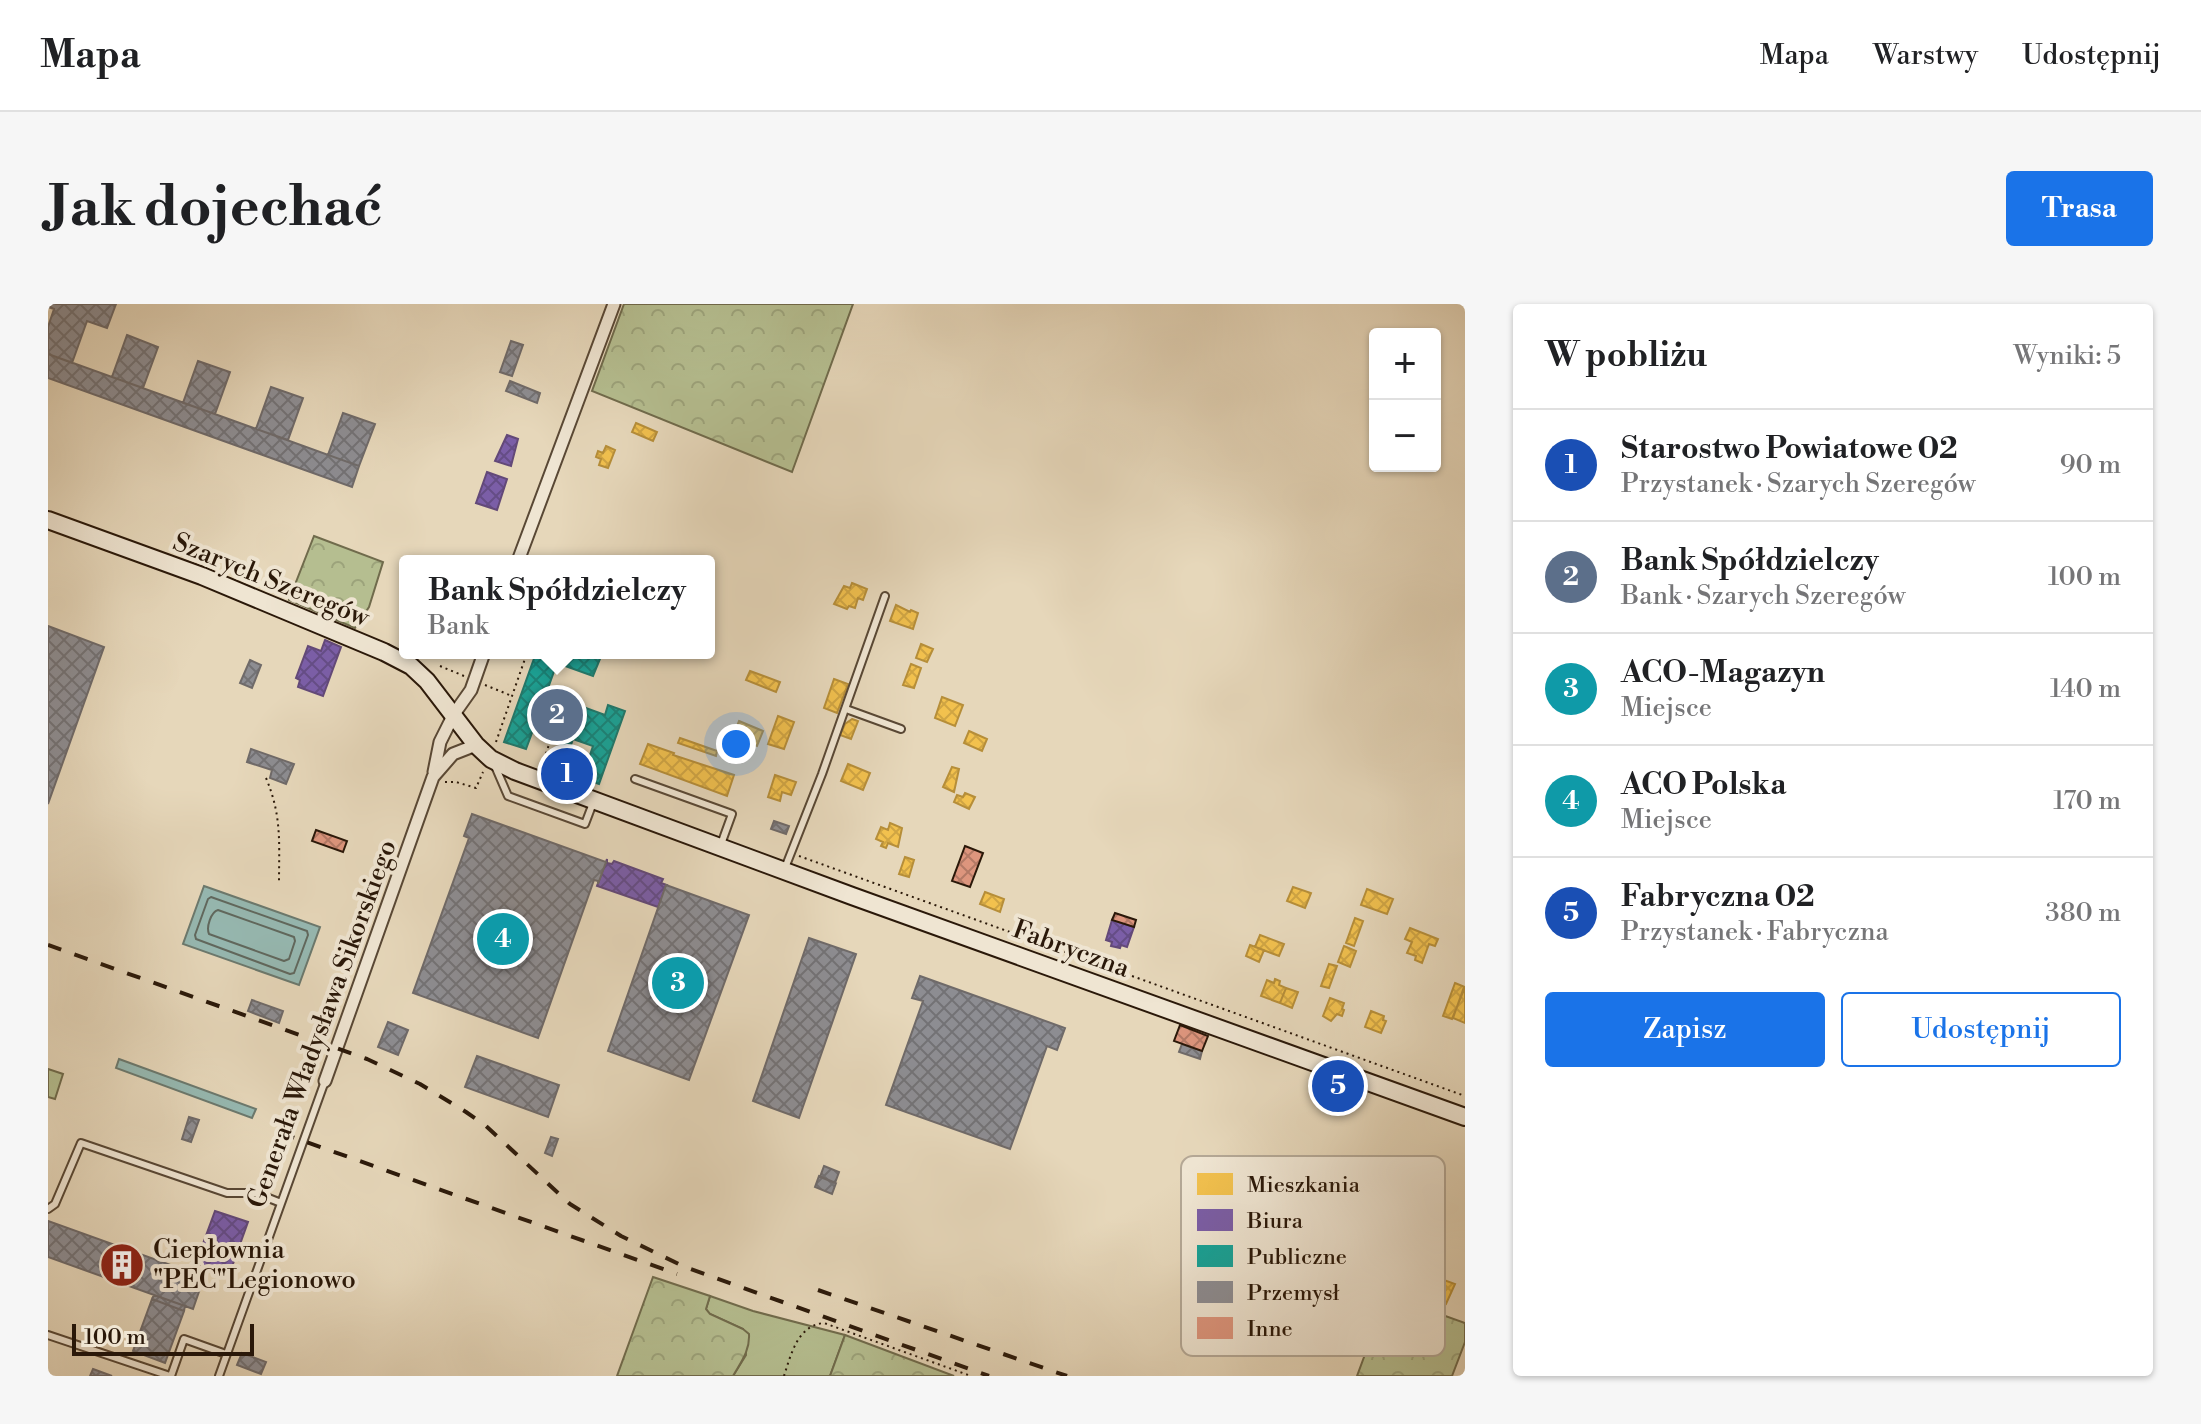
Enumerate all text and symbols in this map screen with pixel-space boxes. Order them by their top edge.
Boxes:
text: Mapa [40,32,140,79]
text: Mapa [1760,38,1829,73]
text: Warstwy [1873,38,1978,73]
text: Udostępnij [2022,38,2161,73]
button: Trasa [2006,171,2153,246]
text: Jak dojechać [48,173,382,243]
map controls [1369,328,1441,472]
button: + [1369,328,1441,400]
text: W pobliżu [1545,335,1707,377]
text: Wyniki: 5 [2014,340,2121,372]
button: − [1369,400,1441,472]
text: Starostwo Powiatowe 02 [1621,430,1958,468]
text: 1 [1565,449,1577,481]
text: 90 m [2060,449,2121,481]
text: Przystanek · Szarych Szeregów [1621,468,1975,500]
street label: Szarych Szeregów [168,526,375,634]
text: Bank Spółdzielczy [1621,542,1879,580]
popup [399,555,715,659]
text: 2 [1563,561,1579,593]
text: 100 m [2048,561,2121,593]
text: Bank Spółdzielczy [428,572,686,610]
text: Bank · Szarych Szeregów [1621,580,1905,612]
text: Bank [428,610,489,642]
text: ACO-Magazyn [1621,654,1825,692]
text: 3 [1563,673,1579,705]
text: 140 m [2050,673,2121,705]
pin: 2 [531,685,583,745]
text: Miejsce [1621,692,1712,724]
your location [716,724,756,764]
pin: 1 [541,744,593,804]
text: ACO Polska [1621,766,1787,804]
text: 4 [1562,785,1580,817]
text: 170 m [2053,785,2121,817]
text: Miejsce [1621,804,1712,836]
street label: Generała Władysława Sikorskiego [240,835,404,1213]
text: Fabryczna 02 [1621,878,1815,916]
text: 5 [1563,897,1579,929]
text: 380 m [2045,897,2121,929]
pin: 4 [477,909,529,969]
street label: Fabryczna [1008,913,1135,985]
text: Przystanek · Fabryczna [1621,916,1889,948]
pin: 3 [652,953,704,1013]
button: Zapisz [1545,992,1825,1067]
button: Udostępnij [1841,992,2121,1067]
pin: 5 [1312,1056,1364,1116]
legend [1181,1156,1445,1356]
text: Mieszkania [1247,1172,1361,1199]
text: Biura [1246,1208,1304,1235]
place label: Ciepłownia "PEC"Legionowo [153,1234,356,1296]
building icon: Ciepłownia "PEC"Legionowo [98,1241,146,1289]
text: Publiczne [1247,1244,1347,1271]
text: Przemysł [1247,1280,1340,1307]
text: Inne [1247,1316,1293,1343]
scale bar [72,1320,254,1356]
text: 100 m [84,1324,146,1351]

